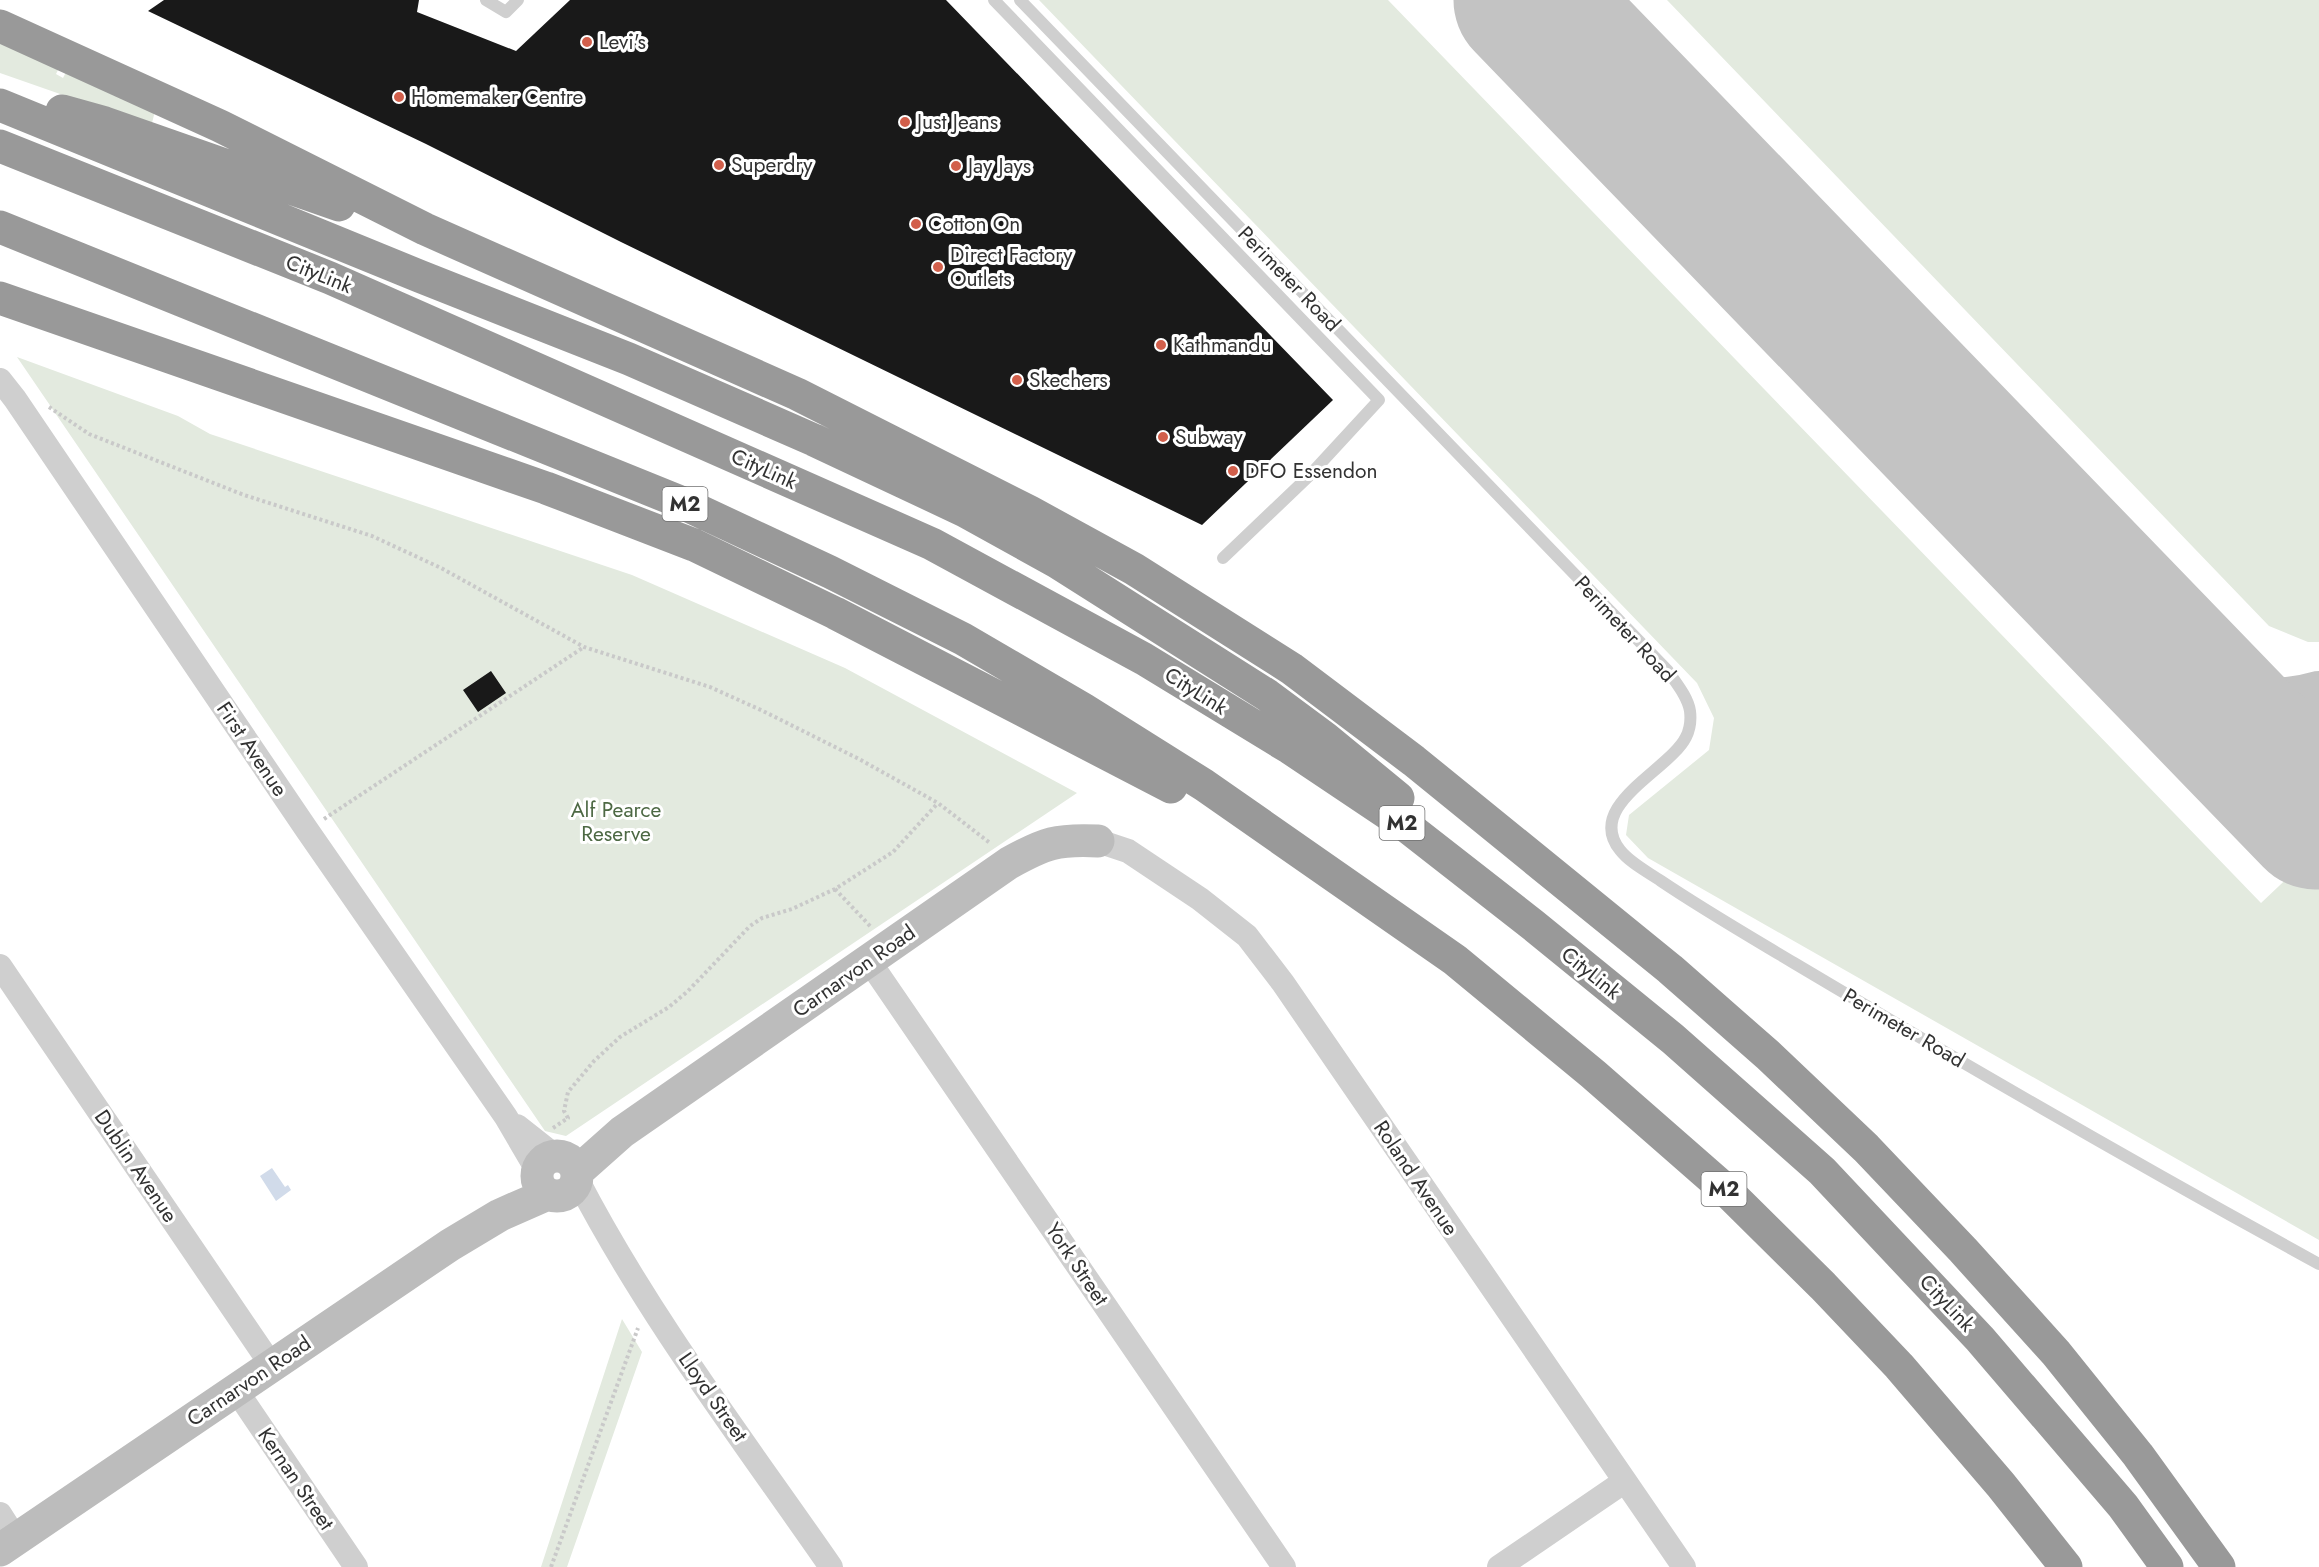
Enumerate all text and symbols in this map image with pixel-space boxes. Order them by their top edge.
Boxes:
place label: Levi's [599,27,646,57]
marker: Levi's [580,35,594,49]
place label: Homemaker Centre [411,82,584,112]
marker: Homemaker Centre [392,90,406,104]
place label: Just Jeans [914,107,998,137]
marker: Just Jeans [898,115,912,129]
place label: Superdry [731,150,813,180]
place label: Jay Jays [965,151,1031,181]
marker: Superdry [712,158,726,172]
marker: Jay Jays [949,159,963,173]
place label: Cotton On [928,209,1020,239]
marker: Cotton On [909,217,923,231]
street label: Perimeter Road [1231,220,1347,338]
place label: Direct Factory Outlets [950,240,1073,294]
street label: CityLink [281,247,357,301]
marker: Direct Factory Outlets [931,260,945,274]
place label: Kathmandu [1173,330,1272,360]
marker: Kathmandu [1154,338,1168,352]
place label: Skechers [1029,365,1108,395]
marker: Skechers [1010,373,1024,387]
place label: Subway [1175,422,1243,452]
marker: Subway [1156,430,1170,444]
street label: CityLink [726,441,802,497]
place label: DFO Essendon [1245,456,1377,486]
marker: DFO Essendon [1226,464,1240,478]
road number: M2 [662,487,708,521]
street label: Perimeter Road [1568,569,1682,689]
street label: CityLink [1159,660,1234,722]
street label: First Avenue [209,696,295,802]
park label: Alf Pearce Reserve [571,795,661,849]
road number: M2 [1380,806,1424,840]
street label: Carnarvon Road [787,918,921,1024]
street label: CityLink [1555,940,1628,1007]
street label: Perimeter Road [1838,981,1970,1075]
street label: Dublin Avenue [87,1104,185,1229]
street label: Roland Avenue [1366,1115,1466,1242]
road number: M2 [1702,1172,1746,1206]
street label: York Street [1038,1217,1116,1311]
street label: CityLink [1912,1267,1982,1339]
street label: Carnarvon Road [181,1328,317,1434]
street label: Lloyd Street [671,1346,755,1448]
street label: Kernan Street [251,1422,341,1536]

